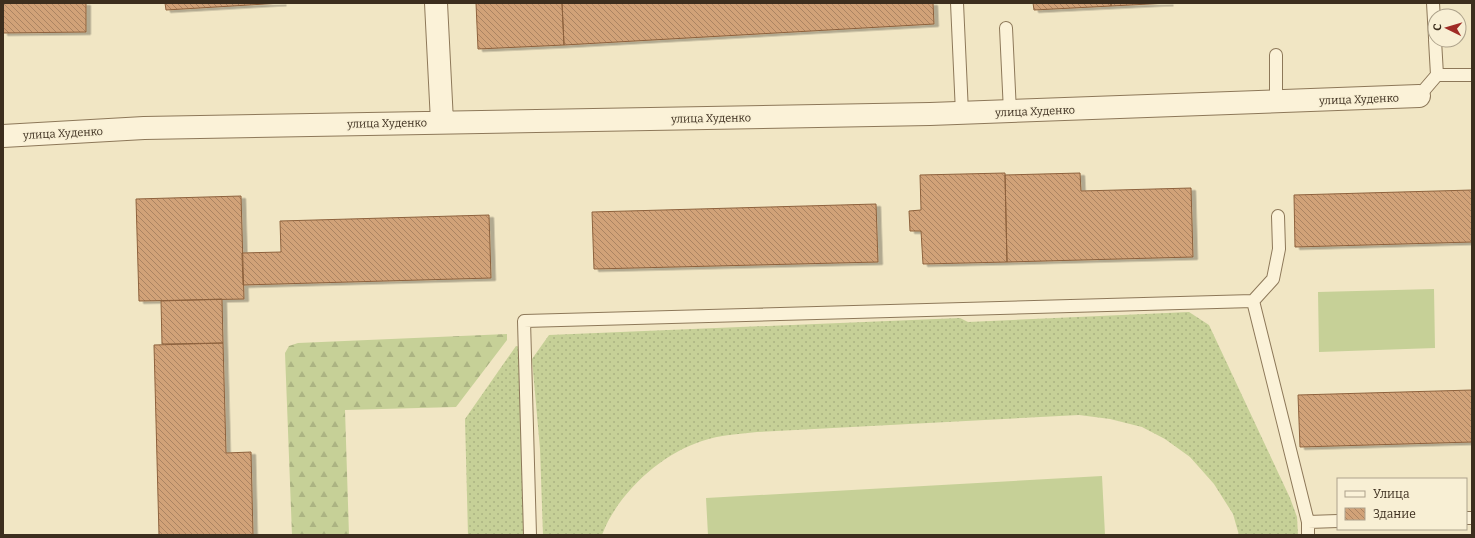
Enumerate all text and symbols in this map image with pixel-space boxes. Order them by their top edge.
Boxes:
north arrow [1427,8,1467,48]
text: С [1431,23,1444,31]
street label: улица Худенко [1318,92,1399,107]
street label: улица Худенко [994,104,1075,119]
street label: улица Худенко [670,111,751,126]
street label: улица Худенко [346,116,427,131]
street label: улица Худенко [22,125,103,142]
legend [1337,478,1467,530]
text: Улица [1373,487,1410,501]
text: Здание [1373,507,1416,521]

